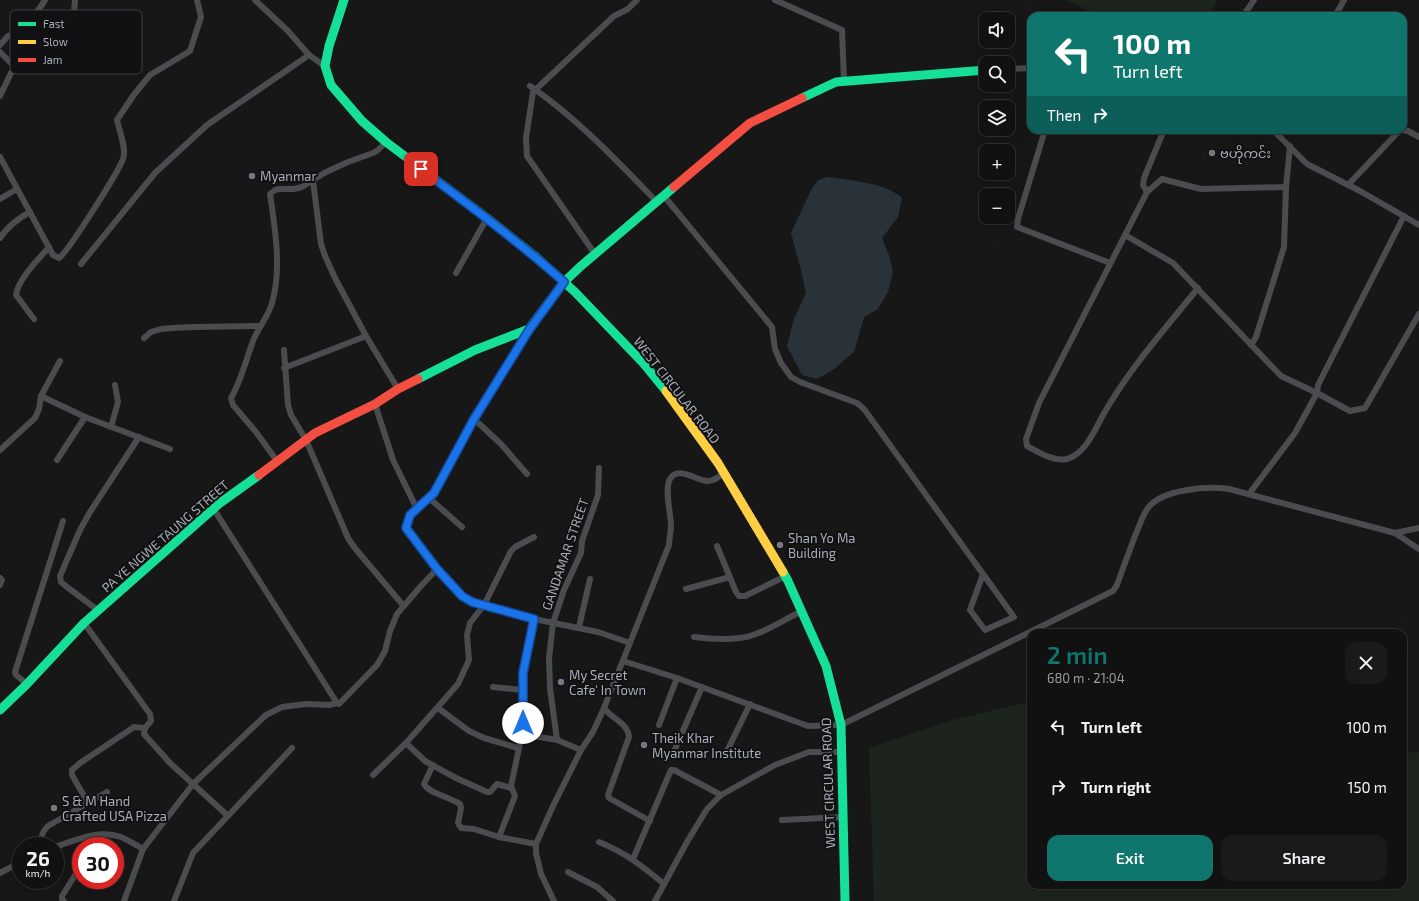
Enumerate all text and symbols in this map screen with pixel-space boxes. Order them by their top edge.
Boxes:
legend [10,10,142,74]
map controls [979,12,1015,224]
button: sound [979,12,1015,48]
text: Fast [43,17,65,30]
text: 100 m [1113,26,1191,60]
icon: left [1047,28,1099,80]
text: Slow [43,35,68,48]
text: Jam [43,53,62,66]
button: search [979,56,1015,92]
text: Turn left [1113,60,1183,82]
button: layers [979,100,1015,136]
icon: right [1089,104,1111,126]
text: Then [1047,106,1081,124]
button: + [979,144,1015,180]
place label: ဗဟိုကင်း [1220,145,1271,164]
marker: ဗဟိုကင်း [1207,148,1217,158]
pin [404,152,438,186]
icon: arrive [410,158,432,180]
place label: Myanmar [260,168,317,184]
marker: Myanmar [247,171,257,181]
button: − [979,188,1015,224]
street label: WEST CIRCULAR ROAD [630,333,724,447]
street label: PA YE NGWE TAUNG STREET [98,476,232,596]
street label: GANDAMAR STREET [538,495,592,612]
place label: Shan Yo Ma Building [788,530,855,561]
marker: Shan Yo Ma Building [775,540,785,550]
text: 2 min [1047,640,1108,669]
button: close [1345,642,1387,684]
place label: My Secret Cafe' In Town [569,667,646,698]
text: 680 m · 21:04 [1047,670,1125,686]
marker: My Secret Cafe' In Town [556,677,566,687]
position arrow [502,702,544,744]
icon: left [1047,716,1069,738]
street label: WEST CIRCULAR ROAD [818,717,838,849]
text: Turn left [1081,718,1142,736]
text: 100 m [1346,718,1387,736]
place label: Theik Khar Myanmar Institute [652,730,761,761]
marker: Theik Khar Myanmar Institute [639,740,649,750]
icon: right [1047,776,1069,798]
text: Turn right [1081,778,1151,796]
text: 150 m [1347,778,1387,796]
place label: S & M Hand Crafted USA Pizza [62,793,167,824]
marker: S & M Hand Crafted USA Pizza [49,803,59,813]
button: Exit [1047,835,1213,881]
button: Share [1221,835,1387,881]
speed limit sign: 30 [72,837,124,889]
text: 26 [26,846,50,870]
text: km/h [26,867,50,879]

